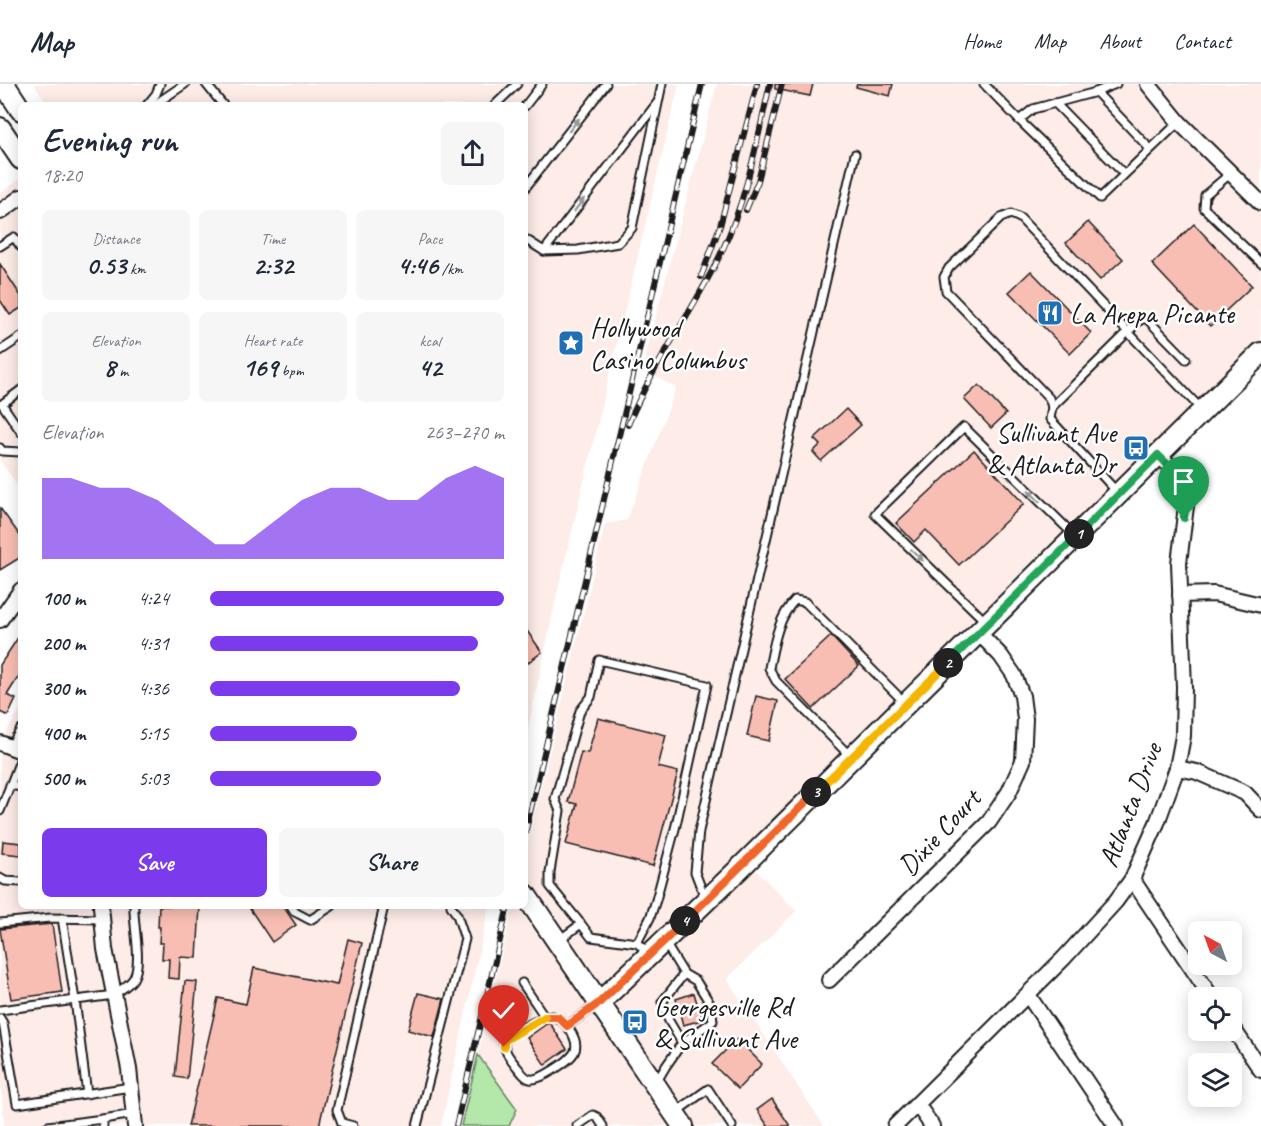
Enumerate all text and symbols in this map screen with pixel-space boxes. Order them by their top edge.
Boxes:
text: Map [30,24,73,59]
text: Home [963,28,1001,54]
text: Map [1034,28,1066,54]
text: About [1099,28,1141,54]
text: Contact [1174,28,1231,54]
one-way arrow [567,118,579,133]
text: Evening run [42,119,177,161]
button: share [441,122,504,185]
text: 18:20 [42,163,82,188]
one-way arrow [573,197,585,213]
text: Distance [92,229,140,249]
text: Time [261,229,285,249]
text: Pace [418,229,442,249]
text: 0.53 [86,249,126,282]
text: 2:32 [253,249,293,282]
text: 4:46 [397,249,438,282]
text: km [126,259,146,279]
text: /km [438,259,463,279]
place label: La Arepa Picante [1070,296,1236,331]
restaurant icon: La Arepa Picante [1035,298,1065,328]
place label: Hollywood Casino Columbus [590,310,748,377]
place icon: Hollywood Casino Columbus [556,328,586,358]
text: Elevation [91,331,141,351]
text: Heart rate [244,331,302,351]
text: kcal [419,331,441,351]
text: 8 [104,351,115,384]
text: 169 [242,351,278,384]
text: 42 [418,351,442,384]
text: m [115,361,128,381]
text: bpm [278,361,304,381]
place label: Sullivant Ave & Atlanta Dr [987,415,1118,482]
text: Elevation [42,420,104,445]
text: 263–270 m [425,420,504,445]
bus stop icon: Sullivant Ave & Atlanta Dr [1121,433,1151,463]
pin [1158,456,1209,518]
icon: arrive [1167,465,1200,498]
one-way arrow [1027,488,1041,503]
pin: 1 [1064,519,1094,549]
text: 1 [1075,524,1083,544]
one-way arrow [910,548,925,562]
text: 100 m [42,586,85,611]
text: 4:24 [138,586,169,611]
text: 200 m [42,631,85,656]
text: 4:31 [138,631,169,656]
pin: 2 [933,648,963,678]
text: 2 [944,653,952,673]
text: 300 m [42,676,85,701]
text: 4:36 [138,676,169,701]
text: 400 m [42,721,85,746]
text: 5:15 [138,721,169,746]
street label: Atlanta Drive [1090,736,1170,872]
text: 500 m [42,766,85,791]
text: 5:03 [138,766,169,791]
pin: 3 [801,777,831,807]
street label: Dixie Court [890,779,990,883]
text: 3 [812,782,820,802]
button: Save [42,828,267,897]
button: Share [279,828,504,897]
pin: 4 [670,906,700,936]
text: 4 [681,911,689,931]
north arrow [1188,921,1242,975]
map controls [1188,921,1242,1107]
pin [478,985,529,1047]
button: locate [1188,987,1242,1041]
place label: Georgesville Rd & Sullivant Ave [654,989,799,1056]
icon: check [487,994,520,1027]
bus stop icon: Georgesville Rd & Sullivant Ave [620,1007,650,1037]
button: layers [1188,1053,1242,1107]

